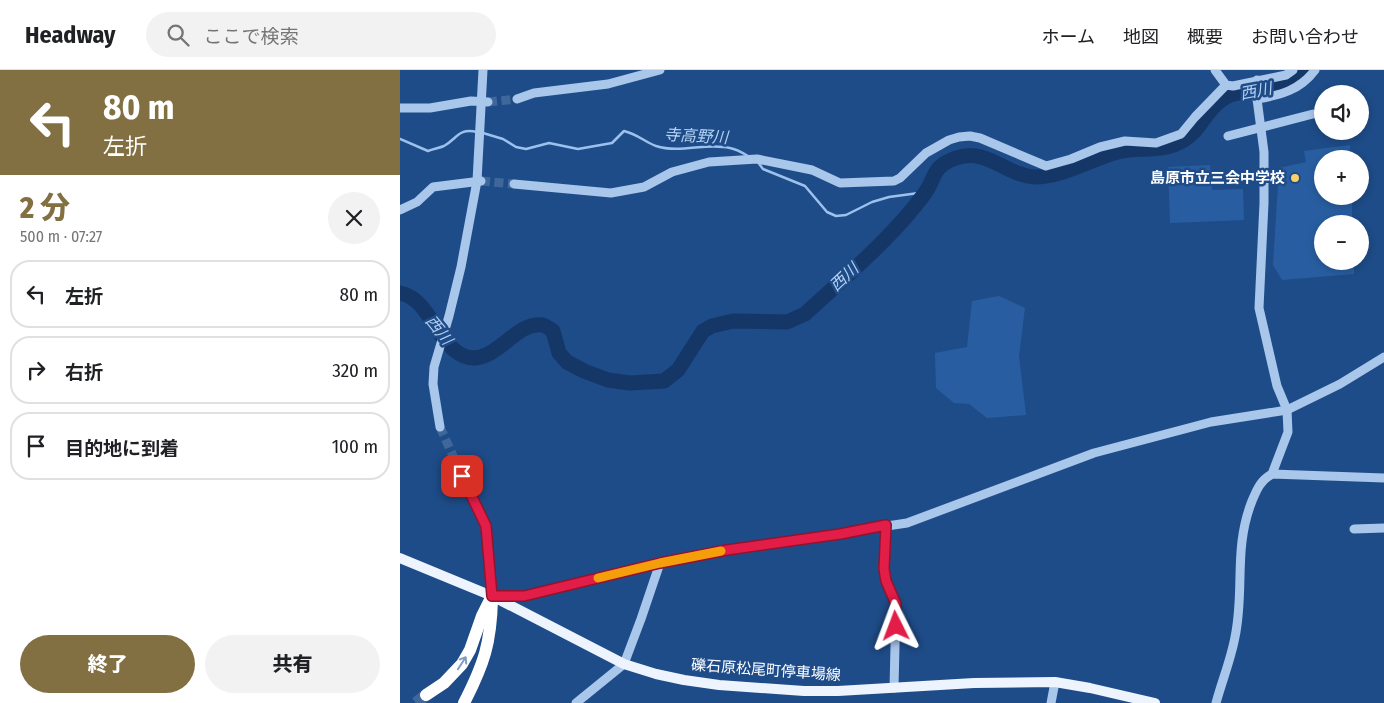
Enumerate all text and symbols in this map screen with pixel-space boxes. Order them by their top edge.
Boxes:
search box [146,12,496,57]
text: Headway [25,21,116,49]
icon: search [164,21,192,49]
text: ここで検索 [204,25,299,48]
text: ホーム [1042,26,1095,48]
text: 地図 [1123,26,1159,48]
text: 概要 [1187,26,1223,48]
text: お問い合わせ [1251,26,1359,48]
water label: 西川 [1238,78,1275,103]
map controls [1314,85,1369,270]
button: sound [1314,85,1369,140]
text: 80 m [103,86,175,128]
icon: left [20,90,85,155]
water label: 寺高野川 [664,125,730,147]
text: 左折 [103,133,147,160]
button: + [1314,150,1369,205]
place label: 島原市立三会中学校 [1150,169,1285,187]
marker: 島原市立三会中学校 [1289,172,1301,184]
text: 2 分 [20,190,70,226]
button: close [328,192,380,244]
button: − [1314,215,1369,270]
text: 500 m · 07:27 [20,227,102,246]
water label: 西川 [826,258,864,295]
icon: left [22,280,50,308]
text: 80 m [340,283,378,306]
text: 左折 [65,285,103,308]
water label: 西川 [422,312,458,350]
icon: right [22,356,50,384]
text: 320 m [332,359,378,382]
text: 右折 [65,361,103,384]
icon: arrive [22,432,50,460]
text: 100 m [332,435,378,458]
text: 目的地に到着 [65,437,179,460]
pin [441,455,483,497]
icon: arrive [448,462,476,490]
position arrow [869,599,921,651]
button: 終了 [20,635,195,693]
button: 共有 [205,635,380,693]
one-way arrow [458,656,468,670]
street label: 礫石原松尾町停車場線 [691,656,841,684]

